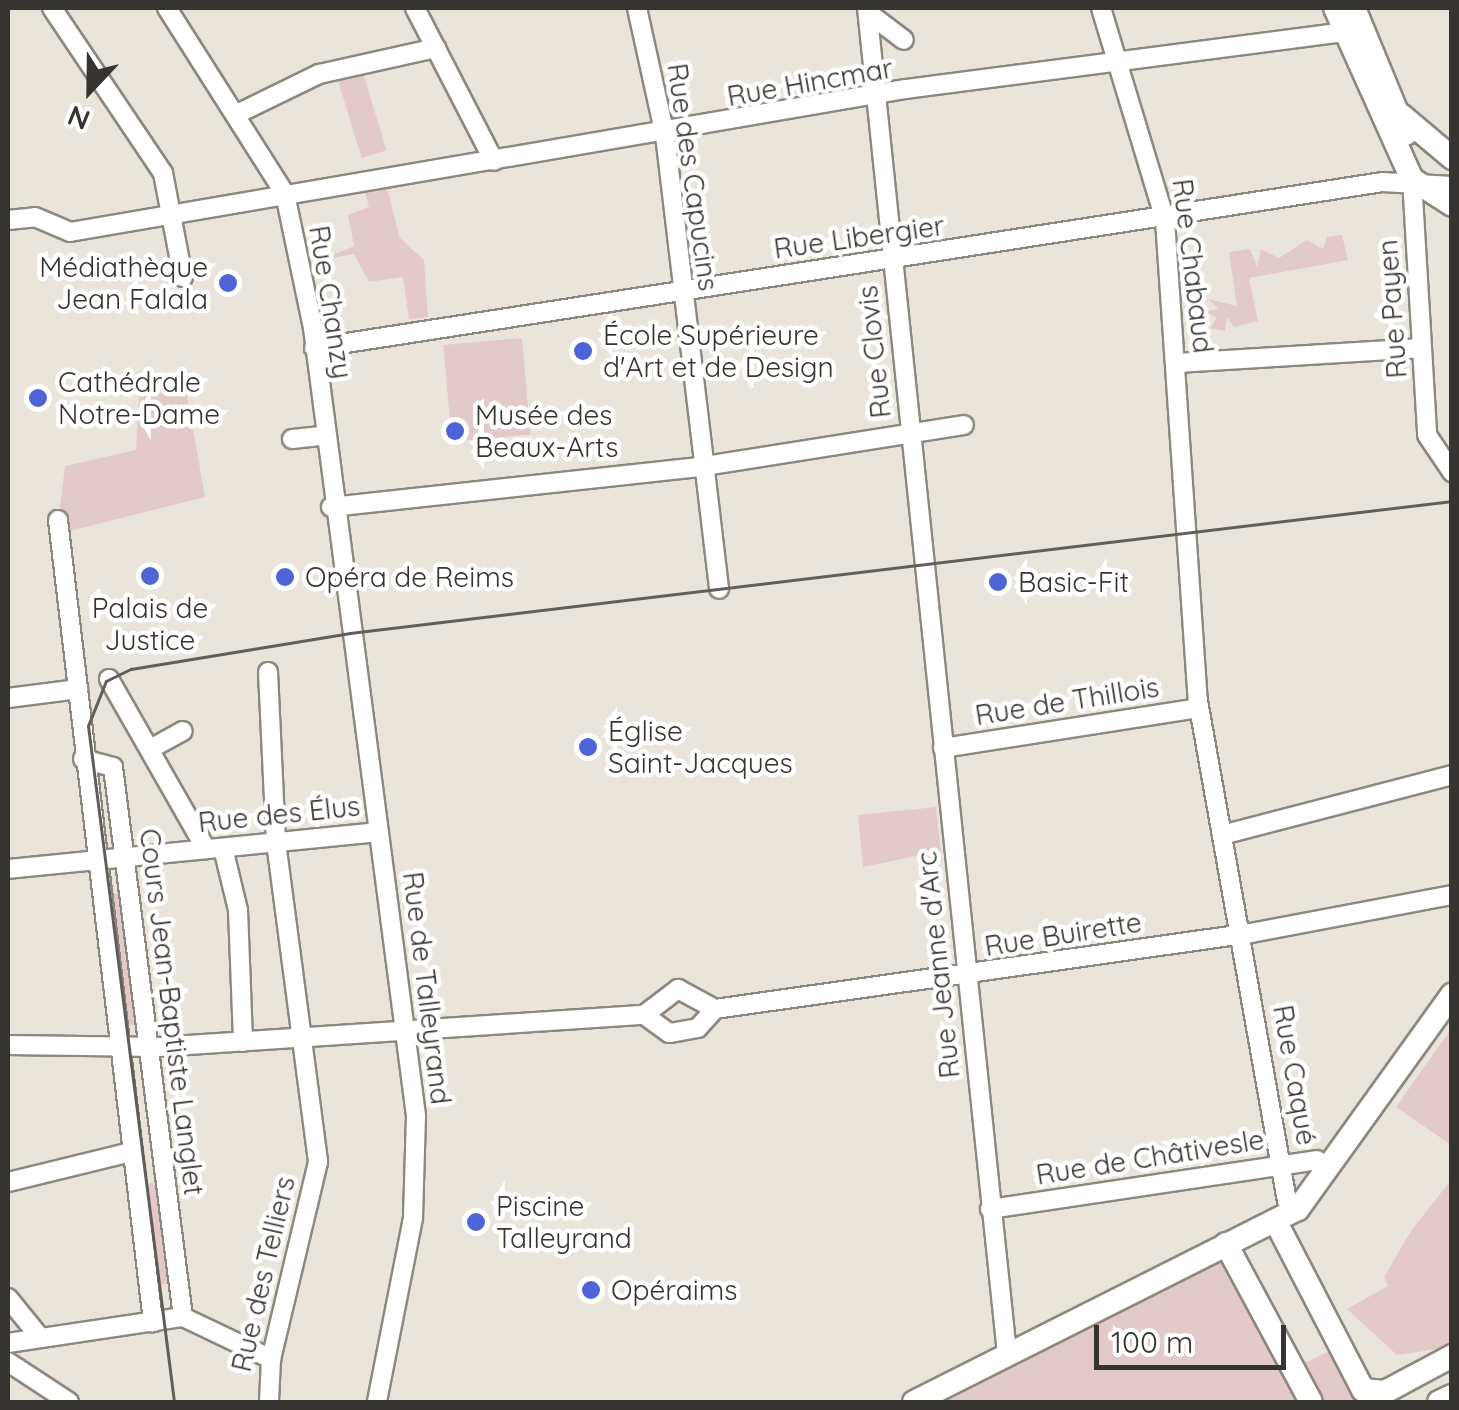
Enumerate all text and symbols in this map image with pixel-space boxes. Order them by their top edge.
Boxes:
north arrow [40,40,140,140]
street label: Rue Hincmar [724,51,896,113]
street label: Rue des Capucins [660,61,726,293]
text: N [62,98,95,138]
street label: Rue Chabaud [1166,177,1220,355]
street label: Rue Libergier [772,208,946,266]
street label: Rue Chanzy [302,223,360,381]
street label: Rue Payen [1370,238,1414,380]
place label: Médiathèque Jean Falala [39,250,208,316]
marker: Médiathèque Jean Falala [217,272,239,294]
street label: Rue Clovis [850,284,898,420]
place label: École Supérieure d'Art et de Design [603,318,834,384]
marker: École Supérieure d'Art et de Design [572,340,594,362]
place label: Cathédrale Notre-Dame [58,365,220,431]
marker: Cathédrale Notre-Dame [27,387,49,409]
place label: Musée des Beaux-Arts [475,398,618,464]
marker: Musée des Beaux-Arts [444,420,466,442]
place label: Opéra de Reims [305,560,514,594]
marker: Palais de Justice [139,565,161,587]
place label: Basic-Fit [1018,565,1129,599]
marker: Opéra de Reims [274,566,296,588]
marker: Basic-Fit [987,571,1009,593]
place label: Palais de Justice [92,591,208,657]
street label: Rue de Thillois [973,670,1161,732]
place label: Église Saint-Jacques [608,714,793,780]
marker: Église Saint-Jacques [577,736,599,758]
street label: Rue des Élus [196,789,362,839]
street label: Cours Jean-Baptiste Langlet [133,827,211,1197]
street label: Rue Jeanne d'Arc [909,850,967,1080]
street label: Rue de Talleyrand [396,870,458,1106]
street label: Rue Buirette [982,905,1144,963]
street label: Rue Caqué [1266,1002,1324,1148]
street label: Rue de Châtivesle [1034,1122,1266,1192]
street label: Rue des Telliers [224,1173,302,1375]
place label: Piscine Talleyrand [496,1189,632,1255]
marker: Piscine Talleyrand [465,1211,487,1233]
place label: Opéraims [611,1273,737,1307]
marker: Opéraims [580,1279,602,1301]
scale bar [1099,1305,1292,1367]
text: 100 m [1111,1323,1193,1361]

